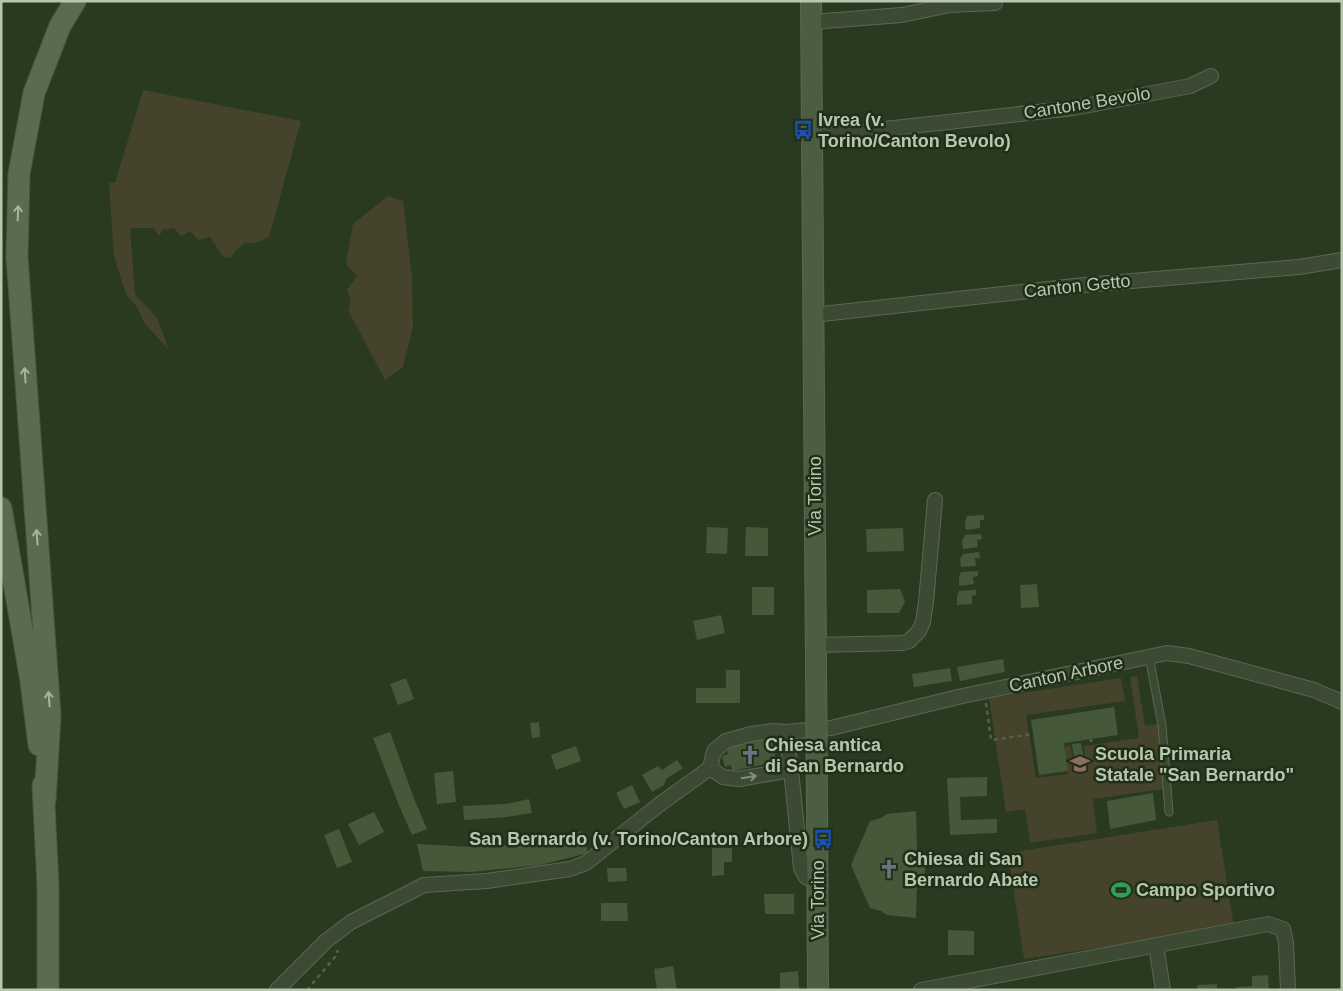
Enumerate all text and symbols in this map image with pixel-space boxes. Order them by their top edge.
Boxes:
street label: Cantone Bevolo [1022,83,1152,123]
place label: Ivrea (v. Torino/Canton Bevolo) [818,110,1011,151]
bus stop icon: Ivrea (v. Torino/Canton Bevolo) [792,119,814,141]
one-way arrow [13,205,23,221]
street label: Canton Getto [1023,270,1131,302]
one-way arrow [20,367,30,383]
street label: Via Torino [805,456,825,536]
one-way arrow [32,529,41,545]
street label: Canton Arbore [1007,652,1125,696]
one-way arrow [44,691,54,707]
place label: Chiesa antica di San Bernardo [765,735,904,776]
church icon: Chiesa antica di San Bernardo [739,744,761,766]
place label: Scuola Primaria Statale "San Bernardo" [1095,744,1294,785]
school or university icon: Scuola Primaria Statale "San Bernardo" [1069,753,1091,775]
one-way arrow [741,772,757,782]
bus stop icon: San Bernardo (v. Torino/Canton Arbore) [812,828,834,850]
place label: San Bernardo (v. Torino/Canton Arbore) [469,829,808,849]
place label: Chiesa di San Bernardo Abate [904,849,1038,890]
church icon: Chiesa di San Bernardo Abate [878,858,900,880]
street label: Via Torino [808,860,828,940]
sports icon: Campo Sportivo [1110,879,1132,901]
place label: Campo Sportivo [1136,880,1275,900]

